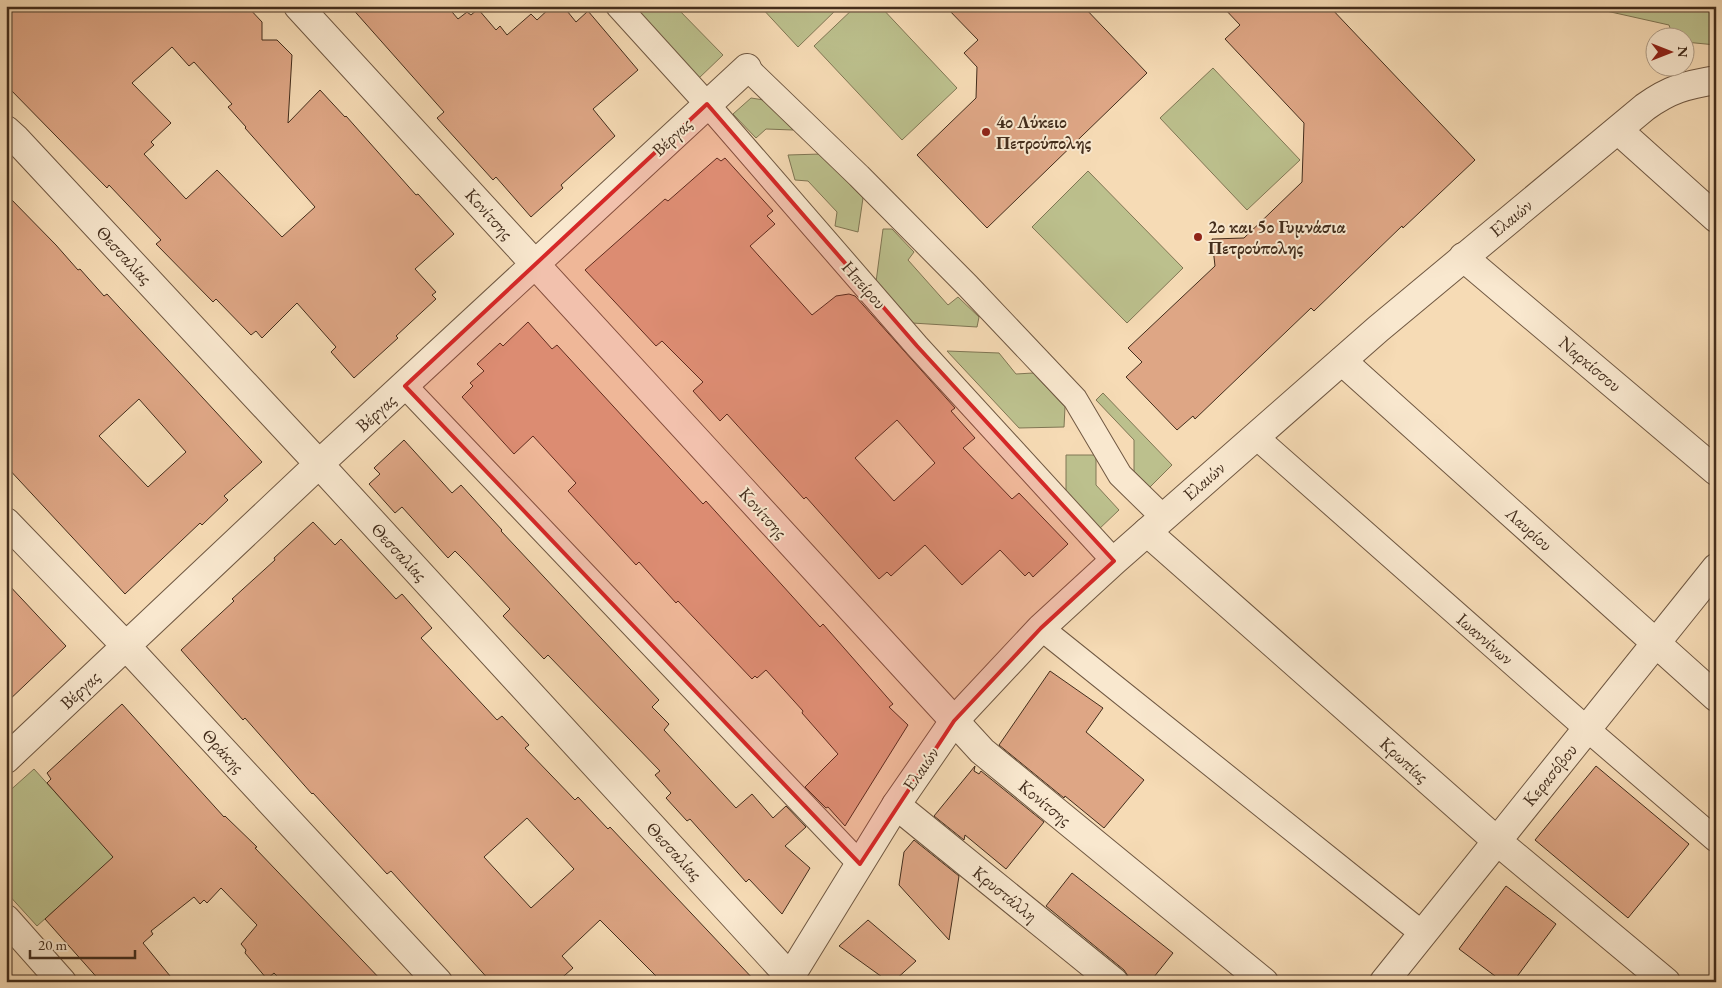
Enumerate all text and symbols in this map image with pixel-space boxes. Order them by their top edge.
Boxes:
north arrow [1644,28,1694,78]
text: N [1674,46,1692,58]
place label: 4ο Λύκειο Πετρούπολης [996,110,1092,154]
street label: Βέργας [647,112,696,161]
marker: 4ο Λύκειο Πετρούπολης [980,126,992,138]
street label: Κονίτσης [460,183,518,244]
street label: Ελαιών [1485,193,1537,242]
place label: 2ο και 5ο Γυμνάσια Πετρούπολης [1208,215,1346,259]
street label: Θεσσαλίας [91,220,157,289]
marker: 2ο και 5ο Γυμνάσια Πετρούπολης [1192,231,1204,243]
street label: Ηπείρου [837,256,892,314]
street label: Ναρκίσσου [1554,331,1626,397]
street label: Βέργας [351,389,401,437]
street label: Ελαιών [1178,456,1229,505]
street label: Κονίτσης [734,482,792,543]
street label: Λαυρίου [1500,501,1558,556]
street label: Θεσσαλίας [366,517,432,586]
street label: Ιωαννίνων [1452,608,1519,670]
street label: Βέργας [55,665,104,714]
street label: Θράκης [197,724,250,778]
street label: Κρωπίας [1375,732,1434,788]
street label: Κερασόβου [1517,739,1582,811]
street label: Ελαιών [897,742,944,795]
street label: Κονίτσης [1014,774,1076,831]
street label: Θεσσαλίας [641,816,707,885]
street label: Κρυστάλλη [968,860,1042,927]
scale bar [30,928,135,960]
text: 20 m [38,935,67,954]

